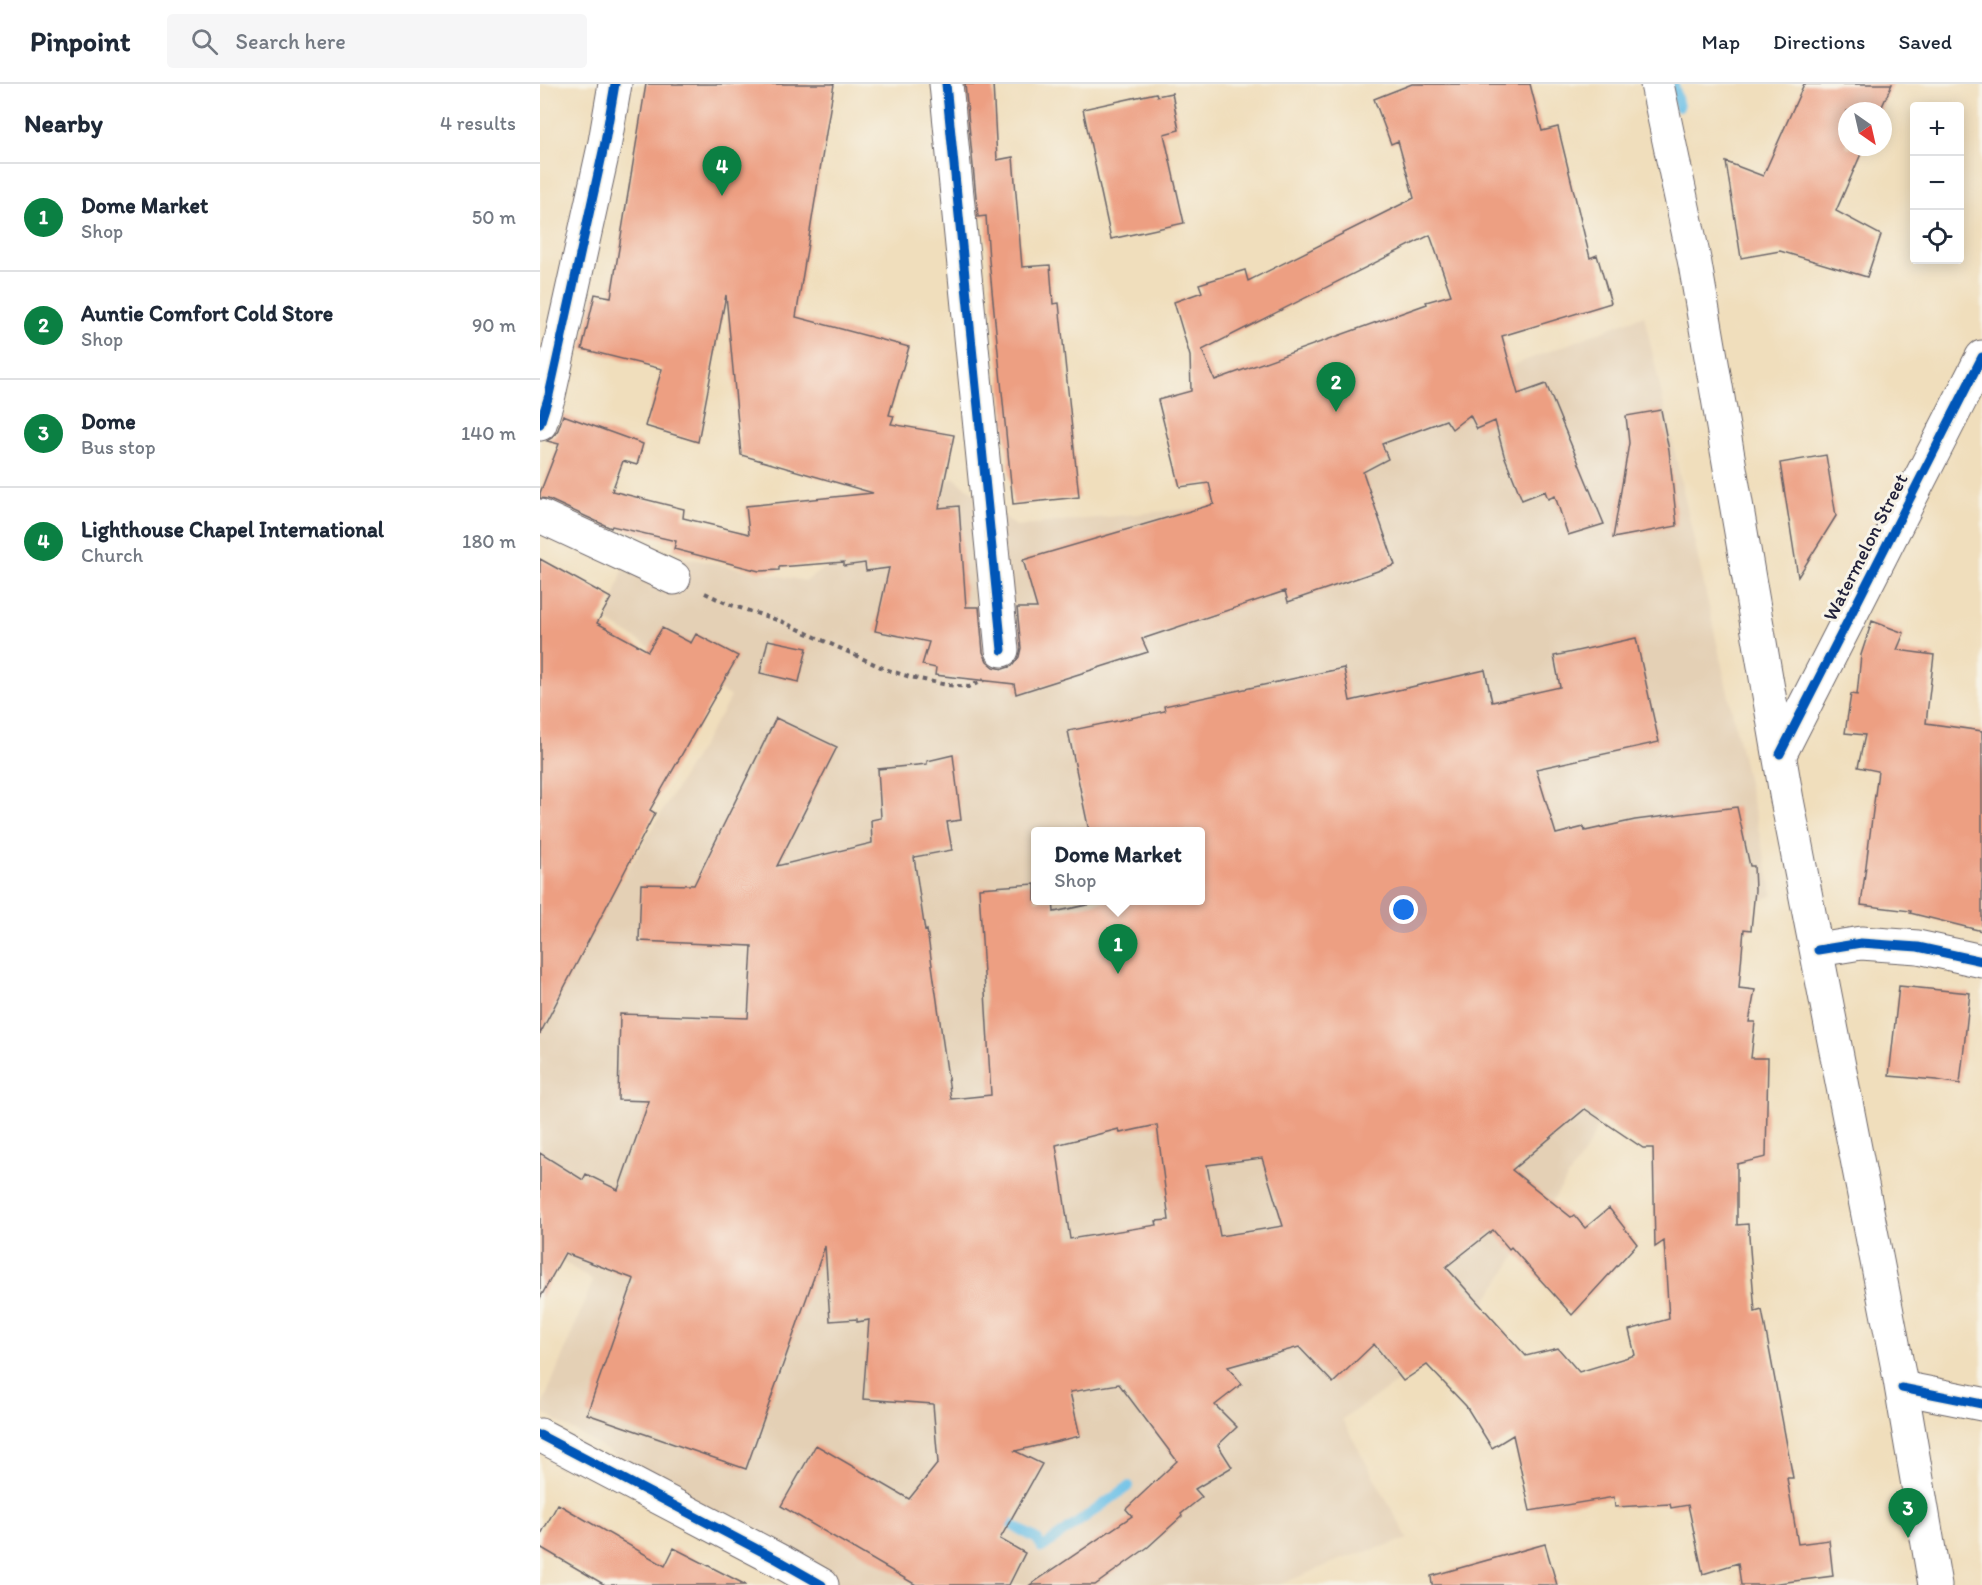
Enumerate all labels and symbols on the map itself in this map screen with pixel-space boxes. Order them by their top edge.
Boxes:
north arrow [1838,102,1892,156]
pin: 4 [702,147,741,196]
pin: 2 [1316,362,1356,412]
street label: Watermelon Street [1818,469,1913,625]
your location [1389,895,1418,924]
pin: 1 [1098,924,1138,974]
pin: 3 [1888,1488,1928,1538]

